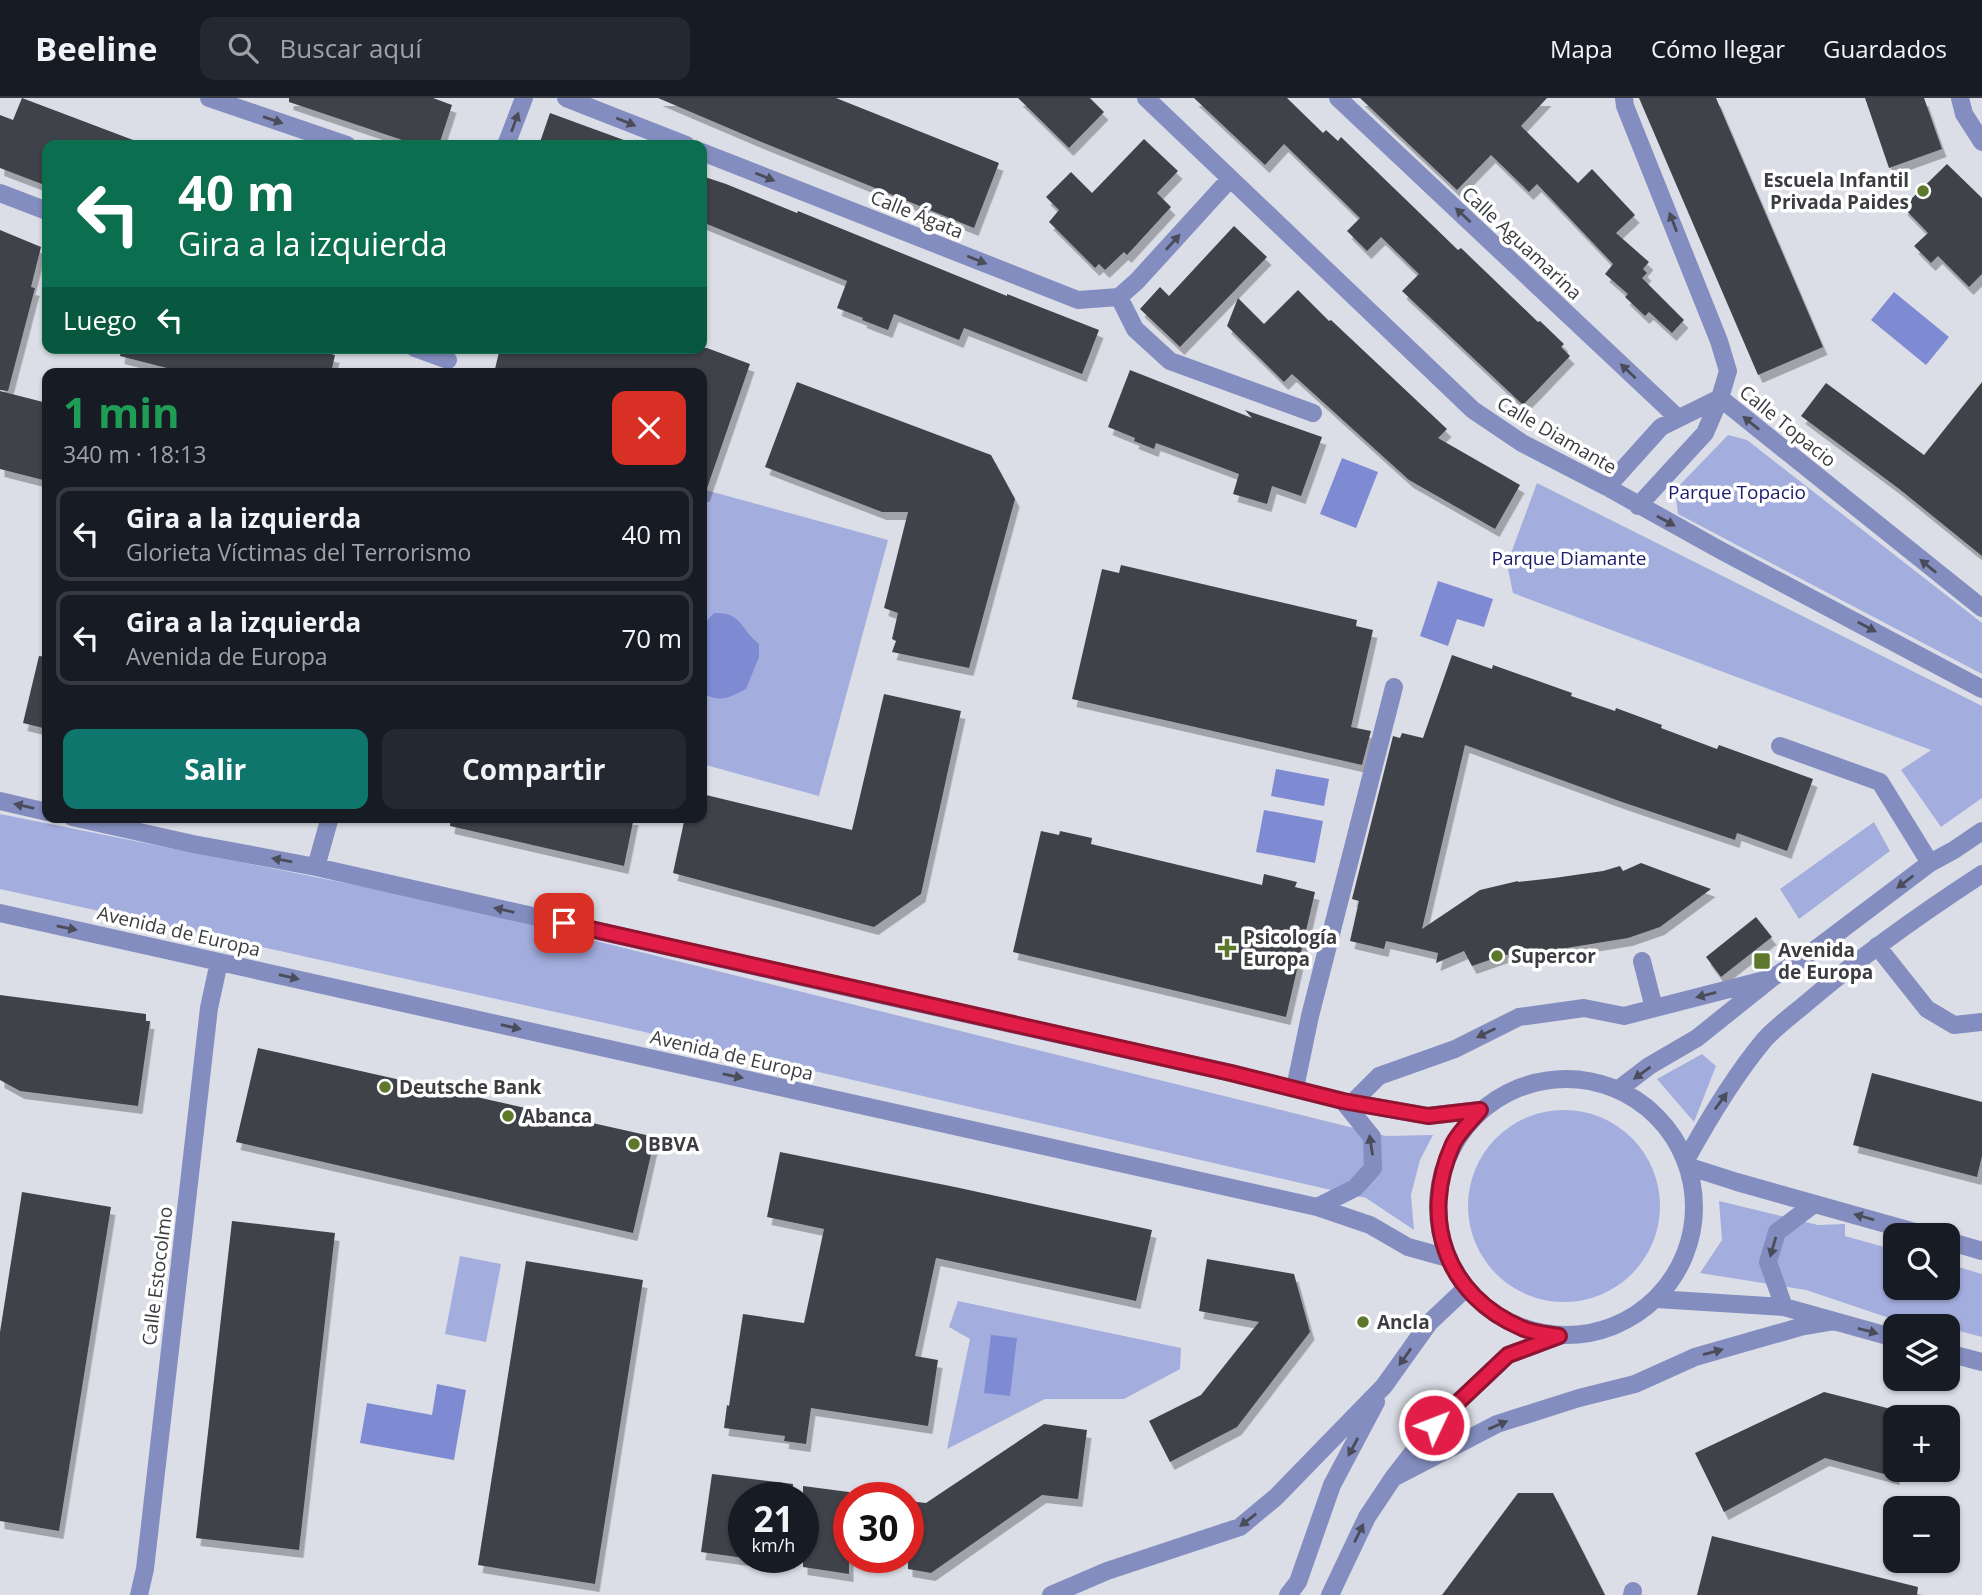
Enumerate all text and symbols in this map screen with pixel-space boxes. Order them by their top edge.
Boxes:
search box [200,17,690,80]
text: Beeline [35,26,158,71]
icon: search [224,29,262,67]
text: Buscar aquí [280,30,422,66]
text: Mapa [1550,32,1613,65]
text: Cómo llegar [1651,32,1785,65]
text: Guardados [1823,32,1947,65]
one-way arrow [510,111,521,132]
one-way arrow [263,115,284,126]
one-way arrow [616,116,637,127]
text: 40 m [178,159,295,225]
place label: Escuela Infantil Privada Paides [1763,167,1909,215]
icon: left [63,168,154,259]
one-way arrow [755,171,776,182]
street label: Calle Aguamarina [1456,181,1588,305]
marker: Escuela Infantil Privada Paides [1915,183,1931,199]
street label: Calle Ágata [867,184,967,244]
one-way arrow [1455,208,1472,224]
one-way arrow [1667,211,1678,232]
text: Gira a la izquierda [178,222,448,265]
one-way arrow [1165,233,1181,251]
one-way arrow [966,255,987,266]
icon: left [151,301,189,339]
text: Luego [63,302,137,338]
one-way arrow [1620,364,1637,380]
street label: Calle Topacio [1734,379,1842,473]
text: 1 min [63,383,180,440]
street label: Calle Diamante [1492,390,1622,480]
button: close [612,391,686,465]
one-way arrow [1742,417,1760,431]
text: 340 m · 18:13 [63,438,206,470]
park label: Parque Topacio [1668,479,1806,505]
text: Gira a la izquierda [126,500,361,536]
icon: left [67,515,105,553]
one-way arrow [1656,515,1676,527]
text: 40 m [621,516,682,552]
text: Glorieta Víctimas del Terrorismo [126,536,471,568]
park label: Parque Diamante [1491,545,1647,571]
one-way arrow [1920,558,1938,573]
text: Gira a la izquierda [126,604,361,640]
icon: left [67,619,105,657]
text: 70 m [621,620,682,656]
one-way arrow [1857,622,1877,633]
text: Avenida de Europa [126,640,328,672]
button: Salir [63,729,368,809]
button: Compartir [382,729,686,809]
one-way arrow [13,801,35,812]
one-way arrow [271,855,293,866]
one-way arrow [1896,875,1914,889]
pin [534,893,594,953]
street label: Avenida de Europa [95,900,263,962]
one-way arrow [493,904,515,915]
icon: arrive [545,904,583,942]
one-way arrow [56,922,78,933]
place label: Psicología Europa [1243,924,1337,972]
place label: Avenida de Europa [1778,937,1873,985]
marker: Psicología Europa [1217,938,1237,958]
place label: Supercor [1511,943,1596,969]
marker: Supercor [1489,948,1505,964]
marker: Avenida de Europa [1752,951,1772,971]
one-way arrow [278,972,300,983]
one-way arrow [1695,990,1717,1001]
one-way arrow [500,1021,522,1032]
street label: Avenida de Europa [648,1024,816,1086]
one-way arrow [1476,1027,1496,1039]
one-way arrow [1633,1065,1651,1080]
one-way arrow [722,1071,744,1082]
place label: Deutsche Bank [399,1074,542,1100]
marker: Deutsche Bank [377,1079,393,1095]
one-way arrow [1713,1092,1727,1110]
place label: Abanca [522,1103,592,1129]
marker: Abanca [500,1108,516,1124]
place label: BBVA [648,1131,700,1157]
one-way arrow [1365,1133,1376,1155]
marker: BBVA [626,1136,642,1152]
street label: Calle Estocolmo [136,1205,178,1347]
one-way arrow [1853,1211,1874,1221]
map controls [1883,1223,1960,1573]
button: search [1883,1223,1960,1300]
one-way arrow [1767,1237,1777,1258]
place label: Ancla [1377,1309,1430,1335]
marker: Ancla [1355,1314,1371,1330]
button: layers [1883,1314,1960,1391]
one-way arrow [1858,1326,1879,1336]
one-way arrow [1702,1346,1724,1357]
one-way arrow [1398,1348,1412,1366]
position arrow [1397,1388,1471,1462]
button: + [1883,1405,1960,1482]
one-way arrow [1487,1419,1508,1430]
one-way arrow [1347,1437,1359,1457]
speed limit sign: 30 [833,1482,924,1573]
text: 21 [753,1495,794,1542]
button: − [1883,1496,1960,1573]
one-way arrow [1239,1513,1257,1528]
one-way arrow [1353,1523,1364,1543]
text: km/h [752,1533,795,1557]

